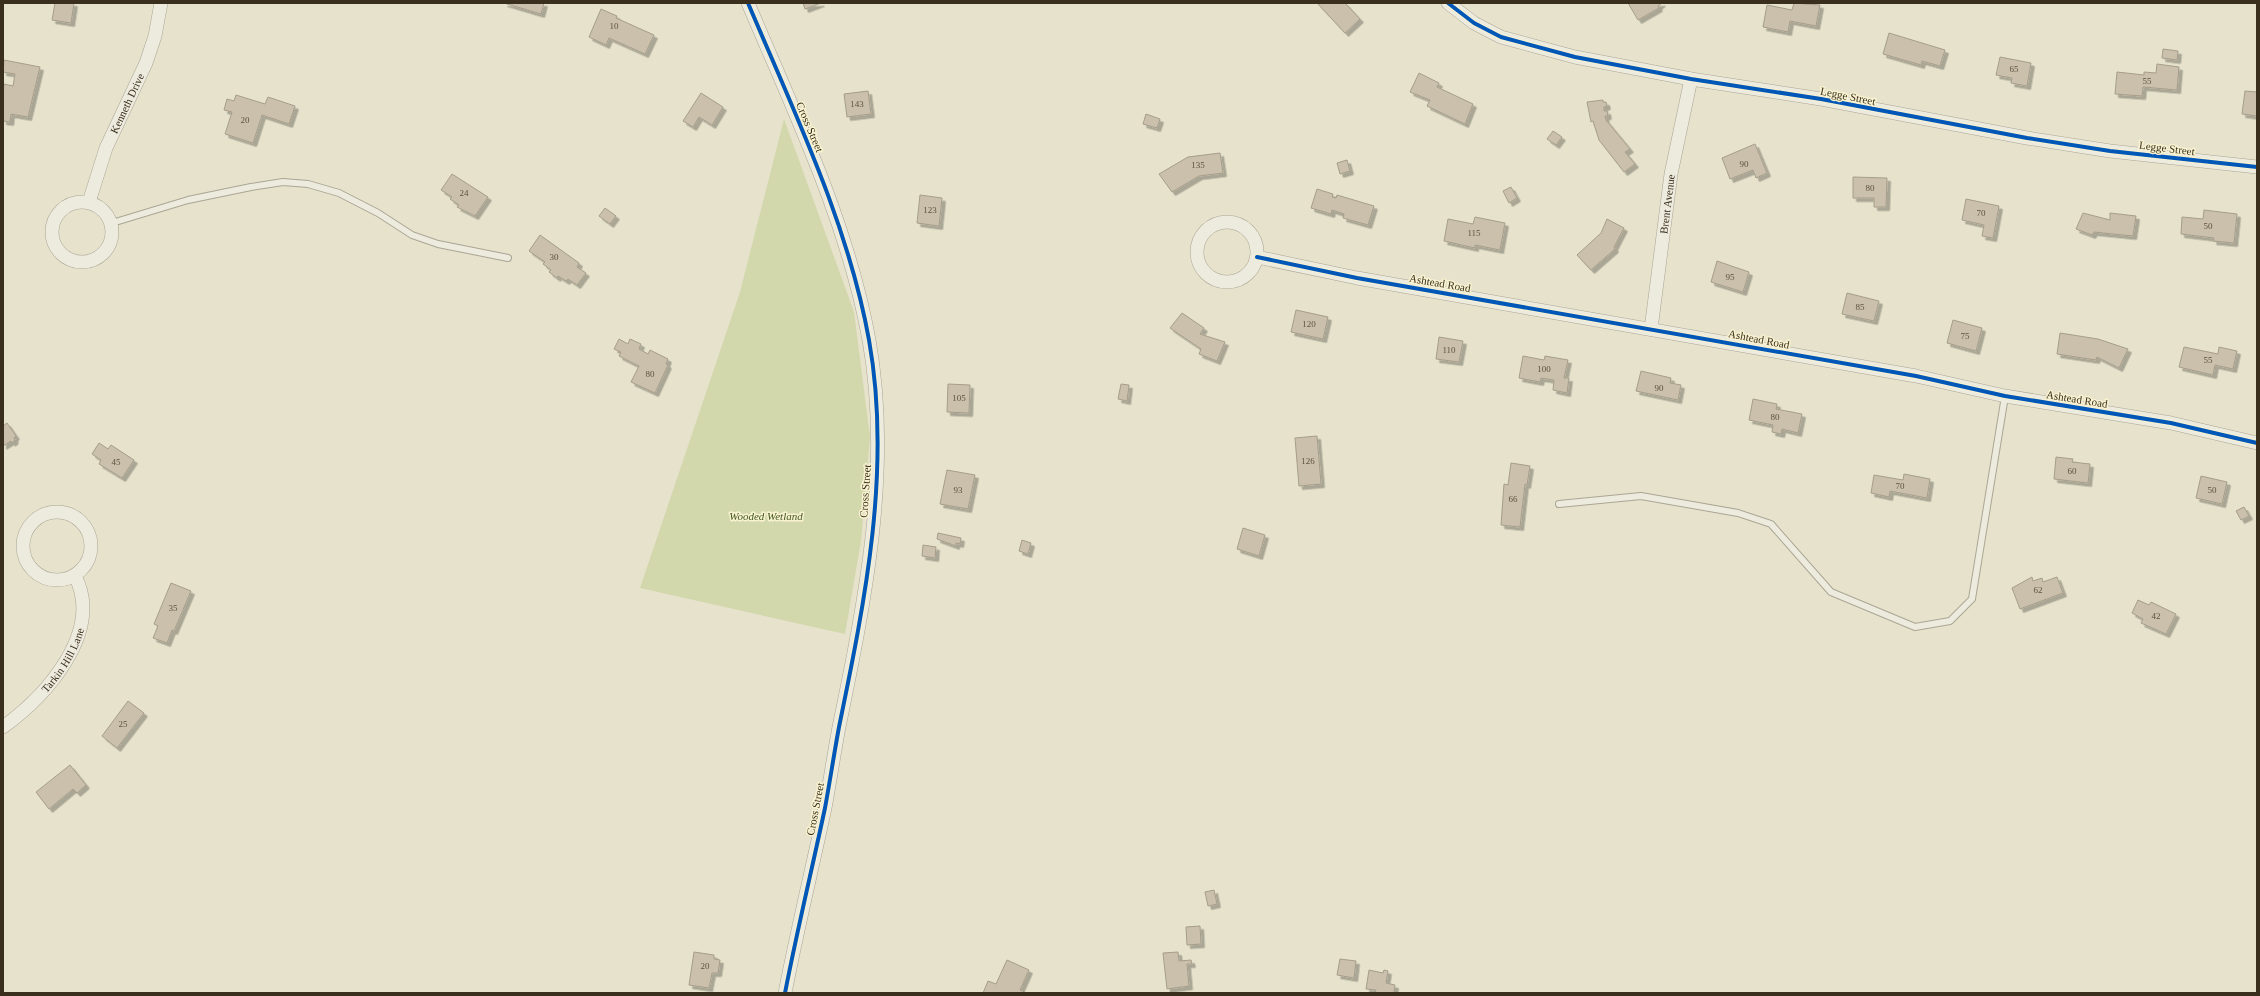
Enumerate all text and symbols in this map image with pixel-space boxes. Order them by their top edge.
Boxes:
house number: 10 [610,21,619,31]
house number: 65 [2010,64,2019,74]
street label: Kenneth Drive [108,71,146,135]
house number: 55 [2143,76,2152,86]
street label: Legge Street [1819,85,1877,107]
house number: 143 [850,99,864,109]
street label: Cross Street [794,100,826,154]
house number: 20 [241,115,250,125]
street label: Legge Street [2139,139,2195,157]
house number: 90 [1740,159,1749,169]
house number: 135 [1191,160,1205,170]
street label: Brent Avenue [1657,173,1677,235]
house number: 80 [1866,183,1875,193]
house number: 24 [460,188,469,198]
house number: 123 [923,205,937,215]
house number: 70 [1977,208,1986,218]
house number: 50 [2204,221,2213,231]
house number: 115 [1467,228,1481,238]
house number: 30 [550,252,559,262]
street label: Ashtead Road [1408,272,1472,294]
house number: 95 [1726,272,1735,282]
house number: 85 [1856,302,1865,312]
house number: 120 [1302,319,1316,329]
street label: Ashtead Road [1727,327,1791,351]
house number: 75 [1961,331,1970,341]
house number: 110 [1442,345,1456,355]
house number: 55 [2204,355,2213,365]
house number: 100 [1537,364,1551,374]
house number: 80 [646,369,655,379]
house number: 90 [1655,383,1664,393]
street label: Ashtead Road [2045,388,2109,410]
house number: 105 [952,393,966,403]
house number: 80 [1771,412,1780,422]
house number: 126 [1301,456,1315,466]
house number: 45 [112,457,121,467]
street label: Cross Street [857,464,873,518]
house number: 60 [2068,466,2077,476]
house number: 70 [1896,481,1905,491]
house number: 93 [954,485,963,495]
house number: 50 [2208,485,2217,495]
house number: 66 [1509,494,1518,504]
park label: Wooded Wetland [729,510,803,522]
house number: 62 [2034,585,2043,595]
house number: 35 [169,603,178,613]
house number: 42 [2152,611,2161,621]
street label: Tarkin Hill Lane [39,626,86,695]
house number: 25 [119,719,128,729]
street label: Cross Street [804,782,826,836]
house number: 20 [701,961,710,971]

